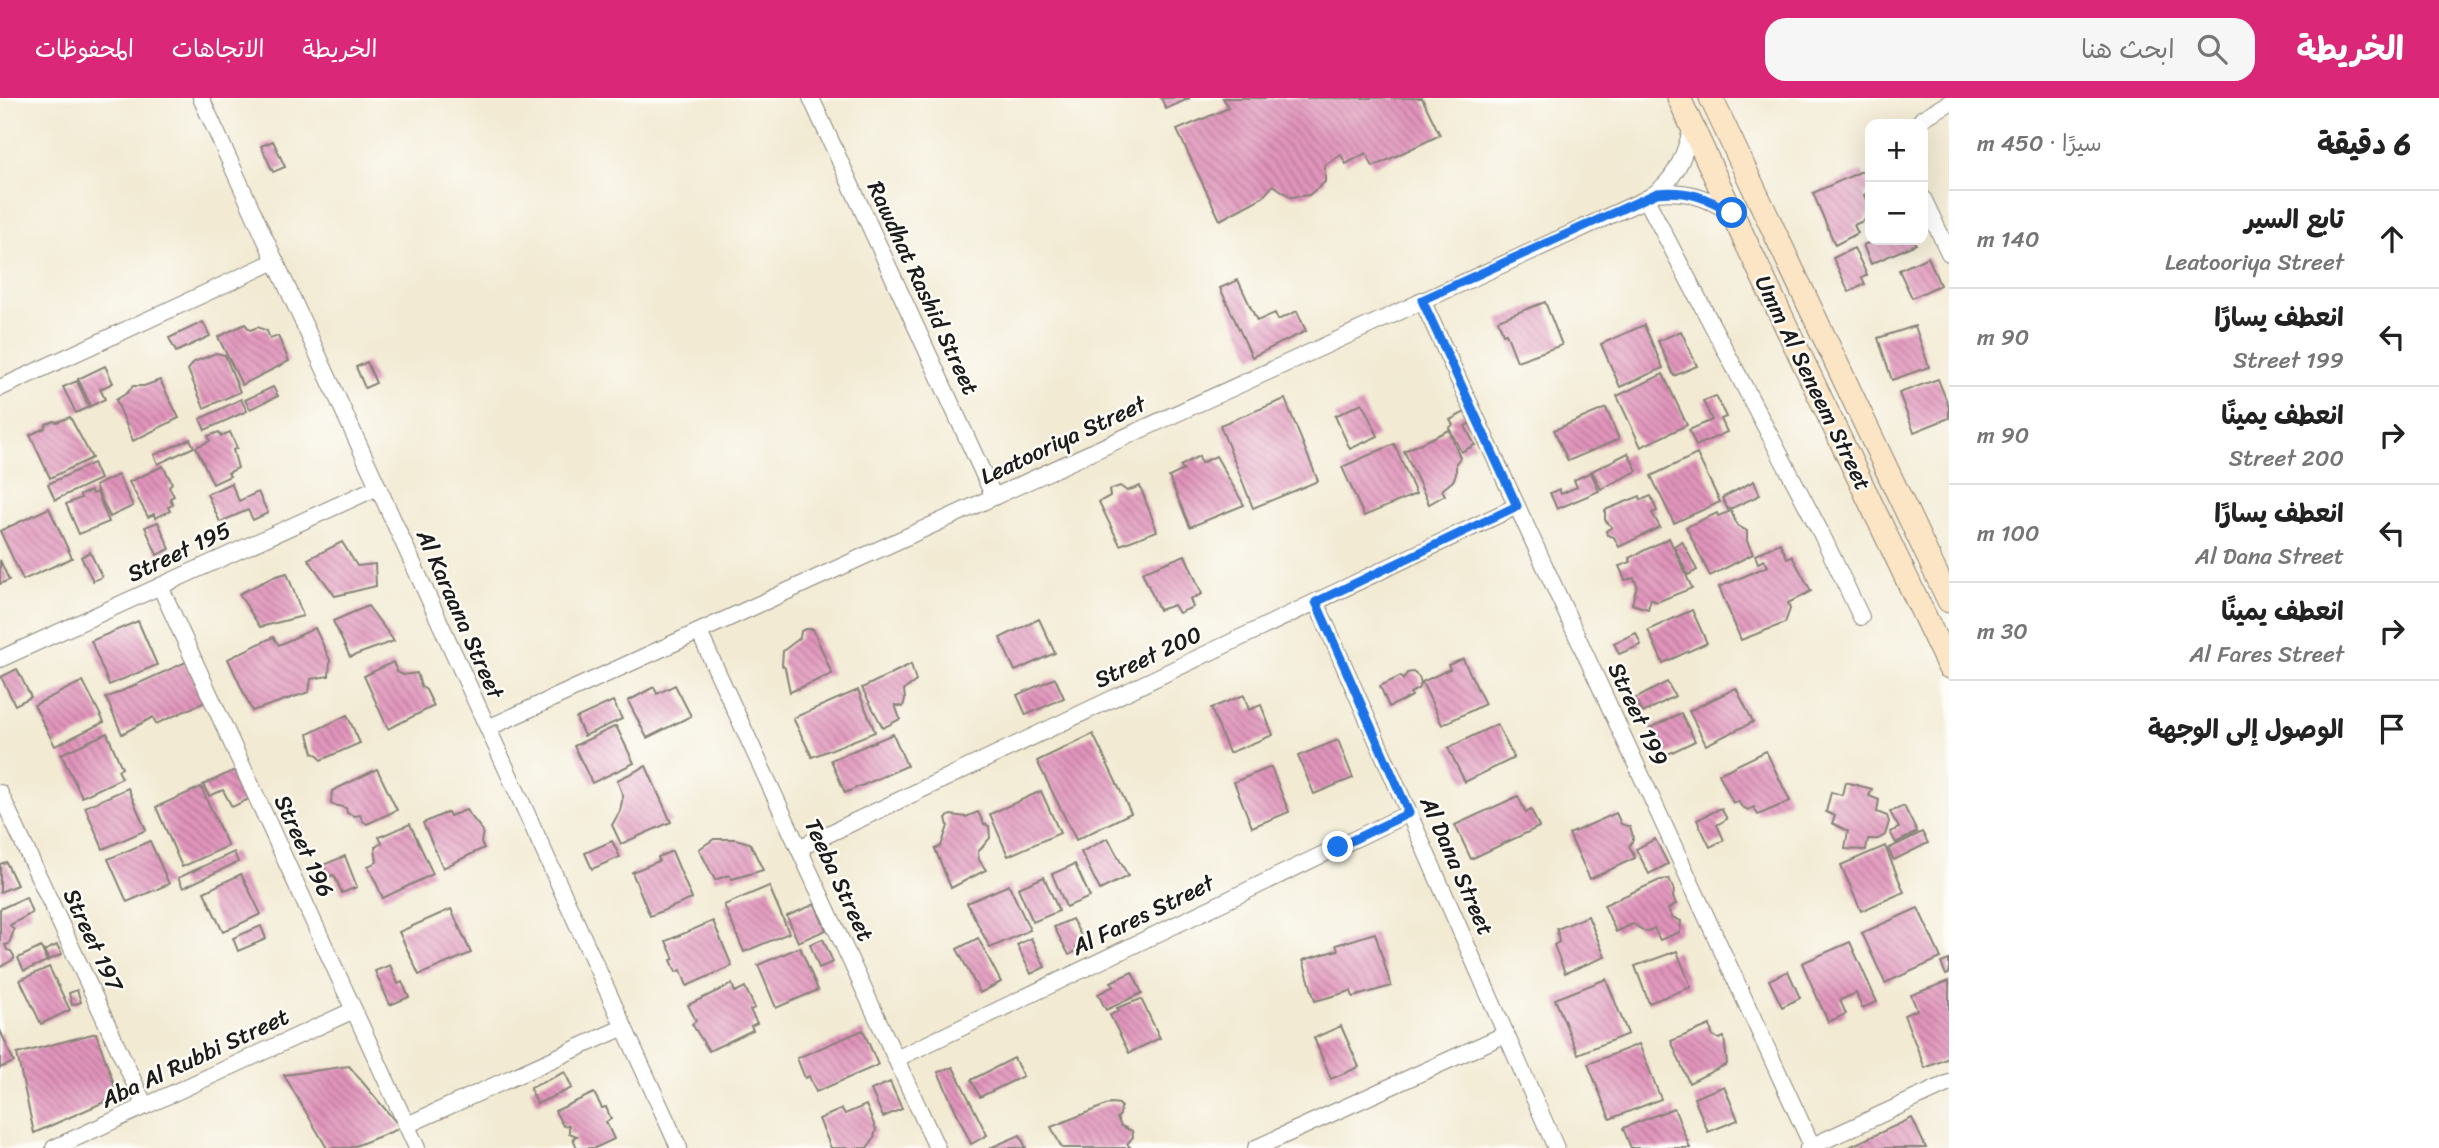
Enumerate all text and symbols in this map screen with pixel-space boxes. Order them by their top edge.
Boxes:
search box [1765,18,2255,81]
text: الخريطة [2297,20,2404,78]
text: ابحث هنا [2081,26,2175,72]
text: المحفوظات [35,28,134,70]
text: الاتجاهات [172,28,265,70]
text: الخريطة [303,28,377,70]
icon: search [2193,30,2231,68]
text: 6 دقيقة [2317,117,2411,171]
map controls [1865,119,1928,245]
button: + [1865,119,1928,182]
text: سيرًا · 450 m [1977,123,2102,164]
street label: Rawdhat Rashid Street [855,174,991,402]
button: − [1865,182,1928,245]
text: تابع السير [2245,196,2344,242]
route start [1716,197,1747,228]
text: 140 m [1977,219,2039,260]
icon: ahead [2373,220,2411,258]
text: Leatooriya Street [2165,242,2344,283]
street label: Umm Al Seneem Street [1743,268,1883,498]
text: انعطف يسارًا [2214,294,2344,340]
text: 90 m [1977,317,2029,358]
icon: left [2373,318,2411,356]
text: Street 199 [2233,340,2344,381]
street label: Leatooriya Street [973,383,1154,496]
text: انعطف يمينًا [2221,392,2344,438]
text: 90 m [1977,415,2029,456]
icon: right [2373,416,2411,454]
text: Street 200 [2229,438,2344,479]
text: انعطف يسارًا [2214,490,2344,536]
street label: Street 195 [120,510,238,594]
text: 100 m [1977,513,2040,554]
icon: left [2373,514,2411,552]
street label: Al Karaana Street [404,522,516,707]
text: Al Dana Street [2195,536,2344,577]
text: انعطف يمينًا [2221,588,2344,634]
text: 30 m [1977,611,2028,652]
icon: right [2373,612,2411,650]
street label: Street 200 [1087,614,1209,700]
text: Al Fares Street [2190,634,2344,675]
street label: Street 199 [1596,655,1680,773]
text: الوصول إلى الوجهة [2148,706,2344,752]
icon: arrive [2373,710,2411,748]
street label: Street 196 [262,788,346,904]
street label: Al Dana Street [1408,789,1506,942]
street label: Teeba Street [792,811,886,949]
route end [1322,831,1353,862]
street label: Al Fares Street [1064,862,1223,968]
street label: Street 197 [51,882,136,1000]
street label: Aba Al Rubbi Street [93,996,296,1120]

